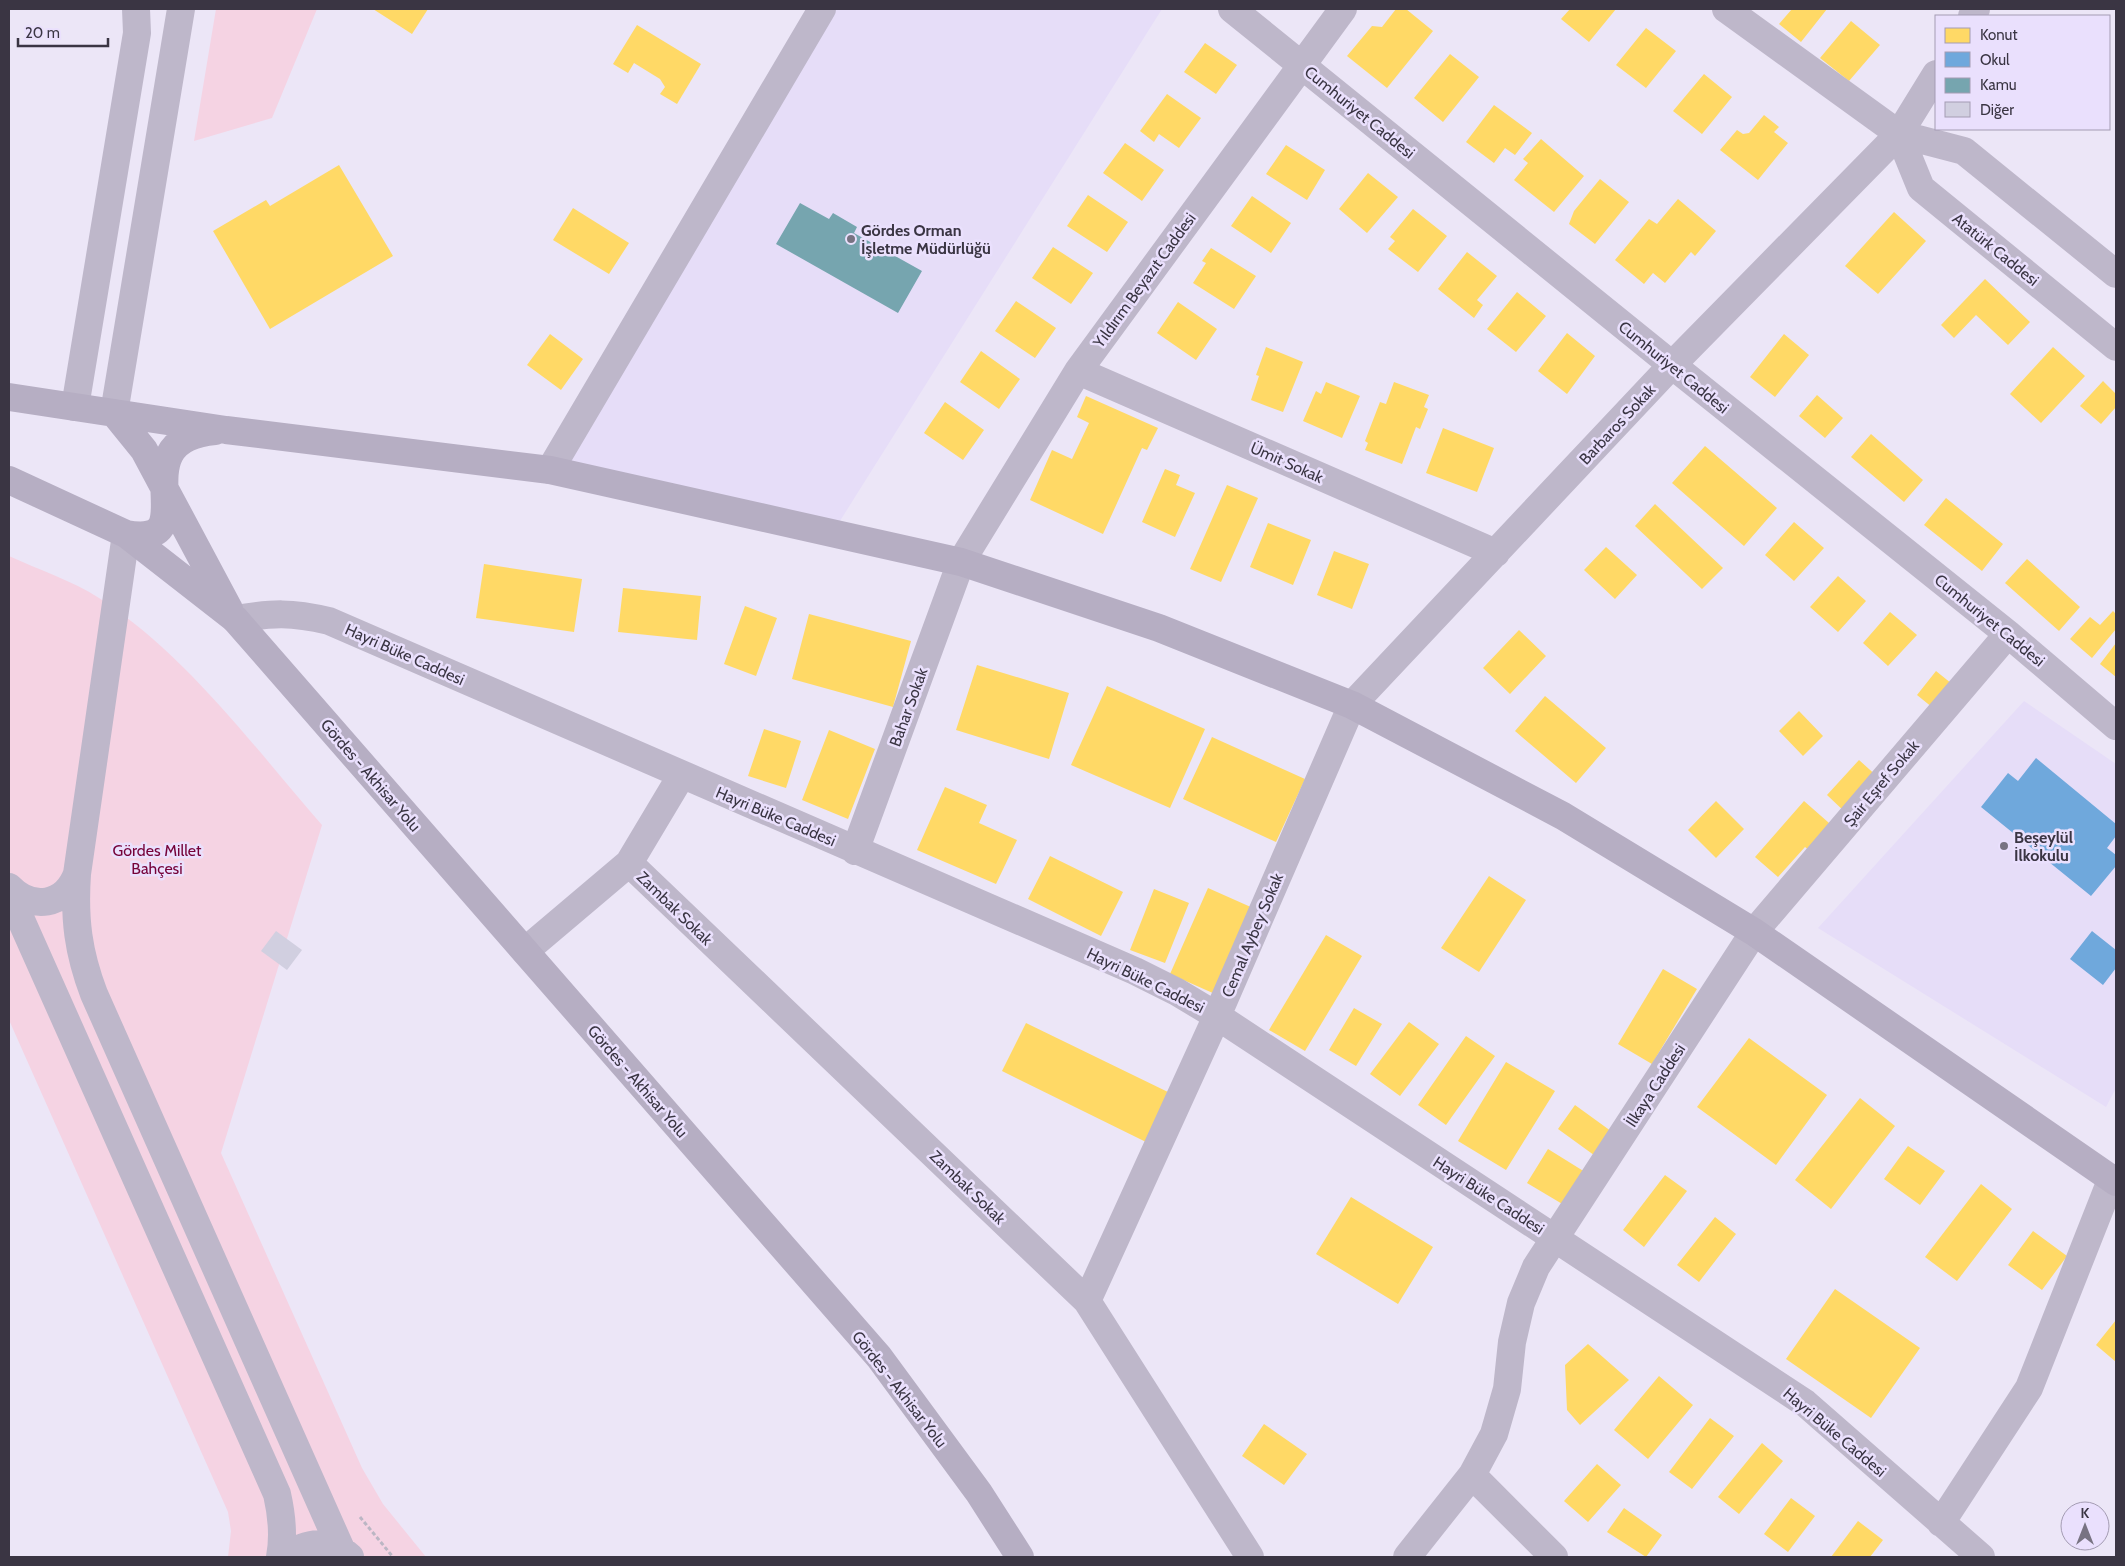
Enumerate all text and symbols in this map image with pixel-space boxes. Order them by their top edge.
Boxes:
scale bar [18,15,108,47]
legend [1935,15,2110,130]
text: 20 m [25,24,60,42]
text: Konut [1980,26,2018,44]
text: Okul [1980,51,2010,69]
street label: Cumhuriyet Caddesi [1301,62,1419,163]
text: Kamu [1980,76,2017,94]
text: Diğer [1980,101,2014,119]
street label: Yıldırım Beyazıt Caddesi [1089,209,1200,352]
street label: Atatürk Caddesi [1949,209,2043,290]
place label: Gördes Orman İşletme Müdürlüğü [861,221,991,258]
marker: Gördes Orman İşletme Müdürlüğü [845,233,857,245]
street label: Cumhuriyet Caddesi [1615,317,1733,418]
street label: Barbaros Sokak [1575,380,1660,468]
street label: Ümit Sokak [1247,438,1327,487]
street label: Cumhuriyet Caddesi [1931,570,2049,671]
street label: Hayri Büke Caddesi [342,620,467,689]
street label: Bahar Sokak [885,664,932,749]
street label: Gördes - Akhisar Yolu [317,715,425,835]
street label: Şair Eşref Sokak [1840,736,1923,830]
street label: Hayri Büke Caddesi [713,783,839,850]
place label: Beşeylül İlkokulu [2014,828,2073,865]
marker: Beşeylül İlkokulu [1998,840,2010,852]
park label: Gördes Millet Bahçesi [113,841,202,878]
street label: Zambak Sokak [633,868,717,950]
street label: Cemal Aybey Sokak [1218,870,1288,1000]
street label: Hayri Büke Caddesi [1084,944,1208,1017]
street label: Gördes - Akhisar Yolu [584,1021,692,1141]
street label: İlkaya Caddesi [1622,1040,1689,1130]
street label: Zambak Sokak [926,1147,1010,1229]
street label: Hayri Büke Caddesi [1430,1152,1548,1238]
street label: Gördes - Akhisar Yolu [848,1327,951,1451]
street label: Hayri Büke Caddesi [1779,1384,1890,1481]
north arrow [2060,1501,2110,1551]
text: K [2081,1504,2090,1522]

